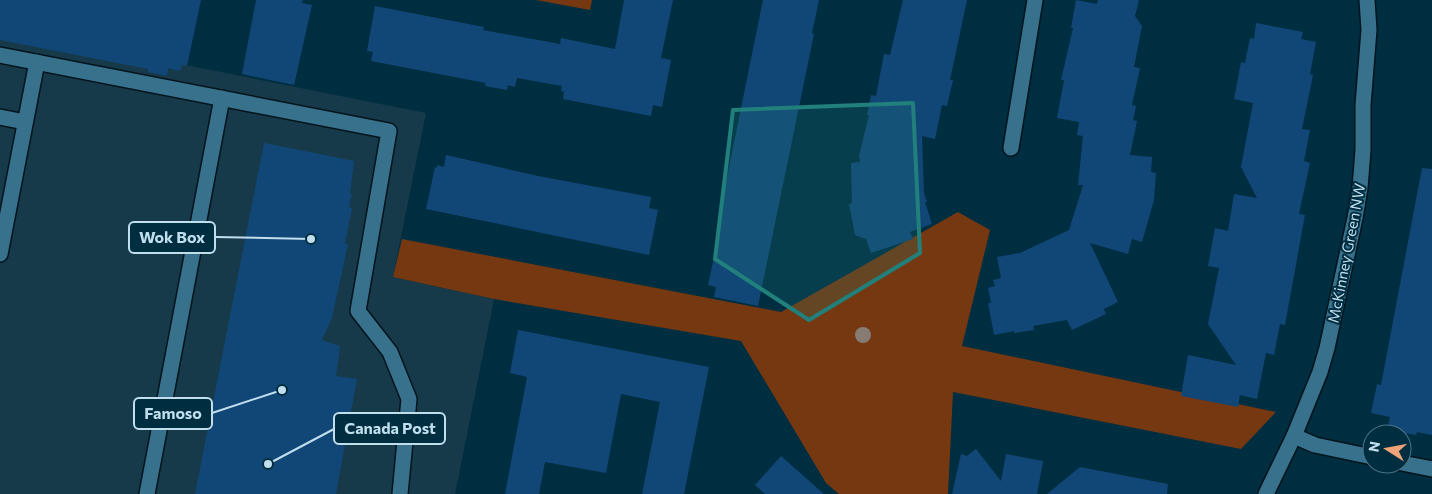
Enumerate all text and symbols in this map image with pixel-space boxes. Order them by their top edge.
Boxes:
street label: McKinney Green NW [1324,182,1368,324]
callout: Wok Box [129,222,215,253]
text: Wok Box [139,227,205,246]
callout: Famoso [134,398,212,429]
text: Famoso [144,403,202,422]
callout: Canada Post [334,413,445,444]
text: Canada Post [344,418,436,437]
north arrow [1362,424,1412,474]
text: N [1364,440,1383,453]

